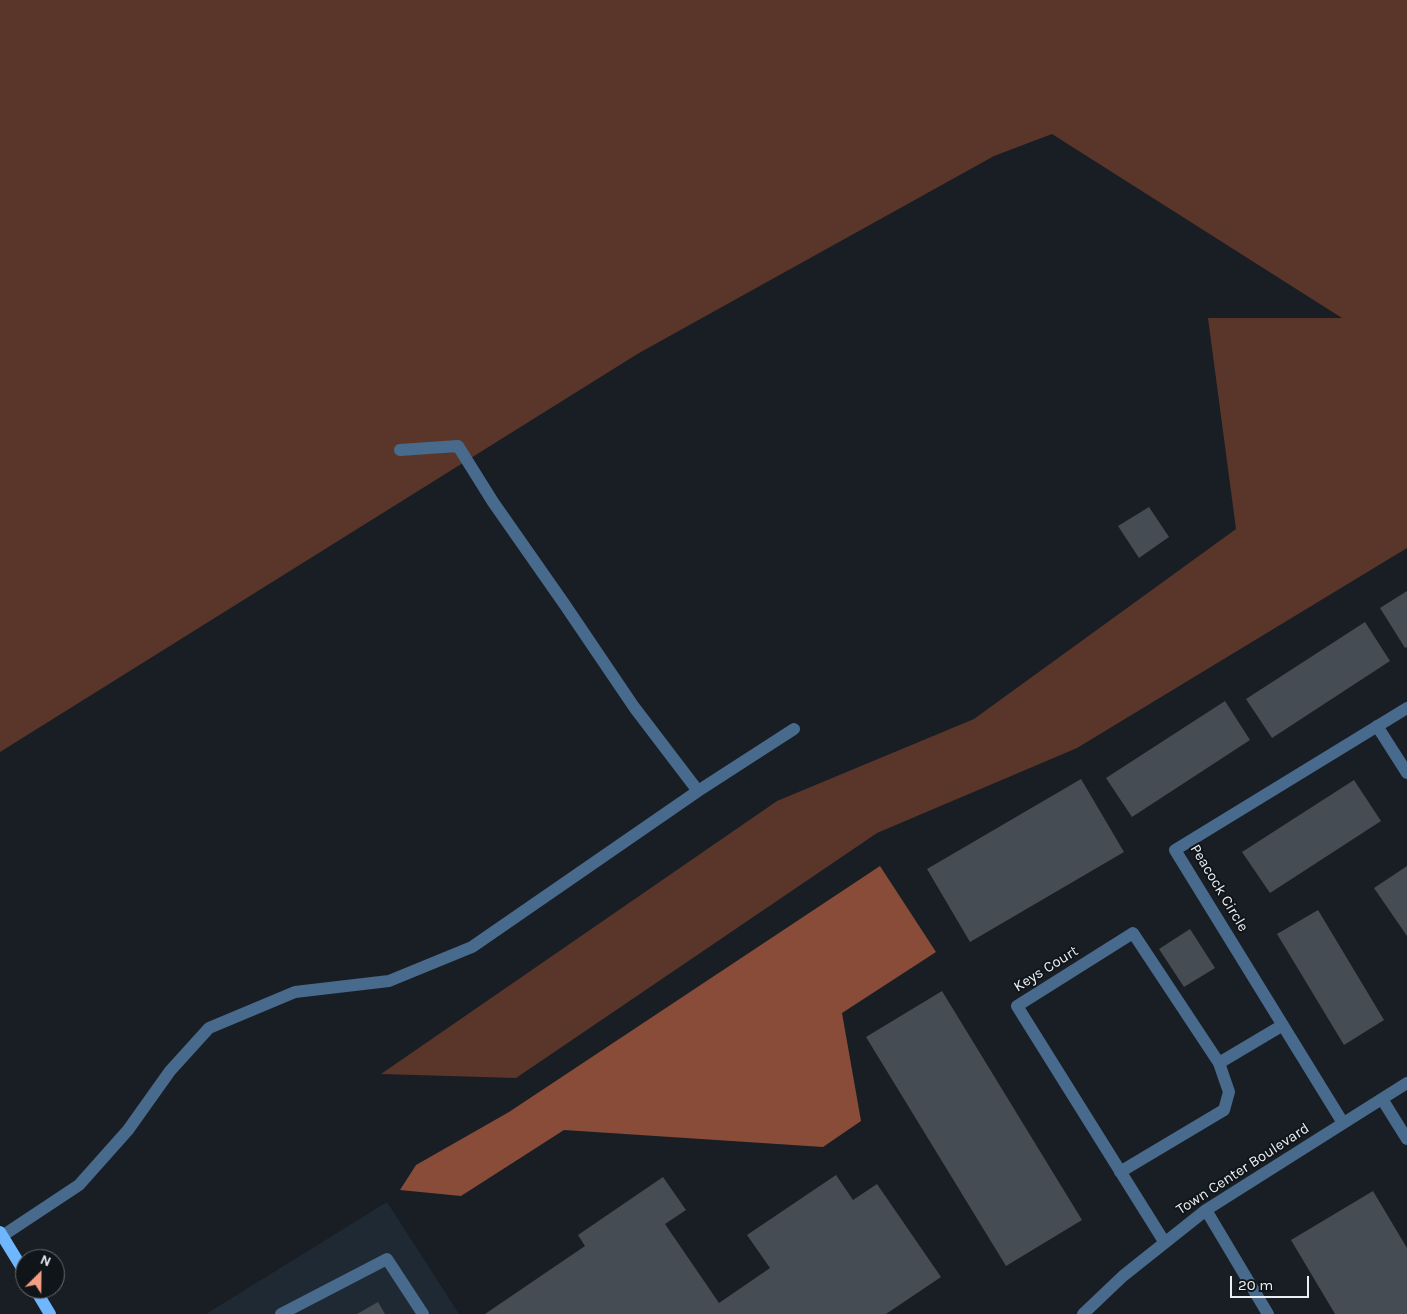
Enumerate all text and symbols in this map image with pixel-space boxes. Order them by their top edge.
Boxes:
street label: Peacock Circle [1186,841,1252,935]
street label: Keys Court [1010,942,1082,996]
street label: Town Center Boulevard [1173,1119,1313,1219]
north arrow [15,1249,65,1299]
text: N [38,1251,54,1270]
scale bar [1232,1266,1311,1298]
text: 20 m [1238,1276,1273,1294]

